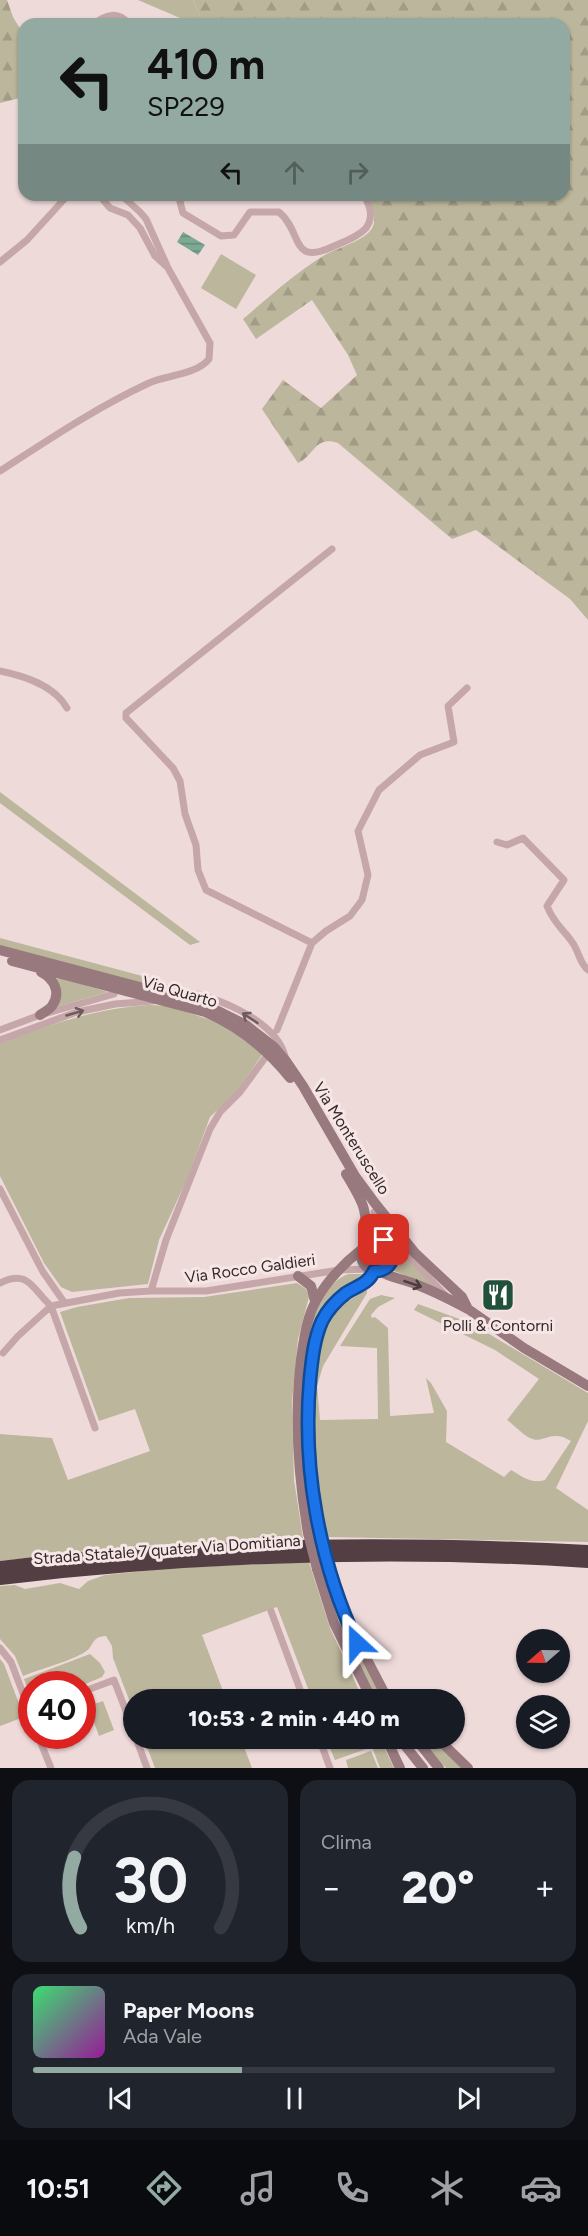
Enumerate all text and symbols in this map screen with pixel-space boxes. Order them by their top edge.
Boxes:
text: 410 m [147,39,265,90]
icon: left [48,42,126,120]
text: SP229 [147,90,225,123]
icon: left [215,156,248,189]
icon: ahead [278,156,311,189]
icon: right [341,156,374,189]
street label: Via Quarto [140,972,220,1011]
one-way arrow [65,1007,84,1019]
one-way arrow [242,1012,259,1024]
street label: Via Monteruscello [309,1079,394,1198]
pin [358,1214,409,1265]
icon: arrive [367,1223,400,1256]
street label: Via Rocco Galdieri [184,1250,317,1287]
restaurant icon: Polli & Contorni [480,1277,516,1313]
one-way arrow [403,1279,422,1290]
place label: Polli & Contorni [443,1316,553,1335]
street label: Strada Statale 7 quater Via Domitiana [33,1531,301,1568]
position arrow [325,1611,389,1675]
north arrow [516,1629,570,1683]
map controls [516,1629,570,1749]
speed limit sign: 40 [18,1671,96,1749]
button: layers [516,1695,570,1749]
text: 10:53 · 2 min · 440 m [188,1705,400,1732]
text: Clima [321,1830,372,1854]
text: 30 [112,1843,188,1918]
text: 20° [401,1860,475,1914]
text: − [321,1868,342,1907]
text: + [534,1868,555,1907]
text: km/h [126,1913,174,1938]
text: Paper Moons [123,1997,254,2024]
text: Ada Vale [123,2024,202,2048]
icon: previous [104,2082,137,2115]
icon: pause [278,2082,311,2115]
icon: next [452,2082,485,2115]
icon: directions [143,2167,185,2209]
icon: music [237,2167,279,2209]
icon: phone [331,2167,373,2209]
icon: climate [426,2167,468,2209]
icon: car [520,2167,562,2209]
text: 10:51 [26,2172,90,2205]

